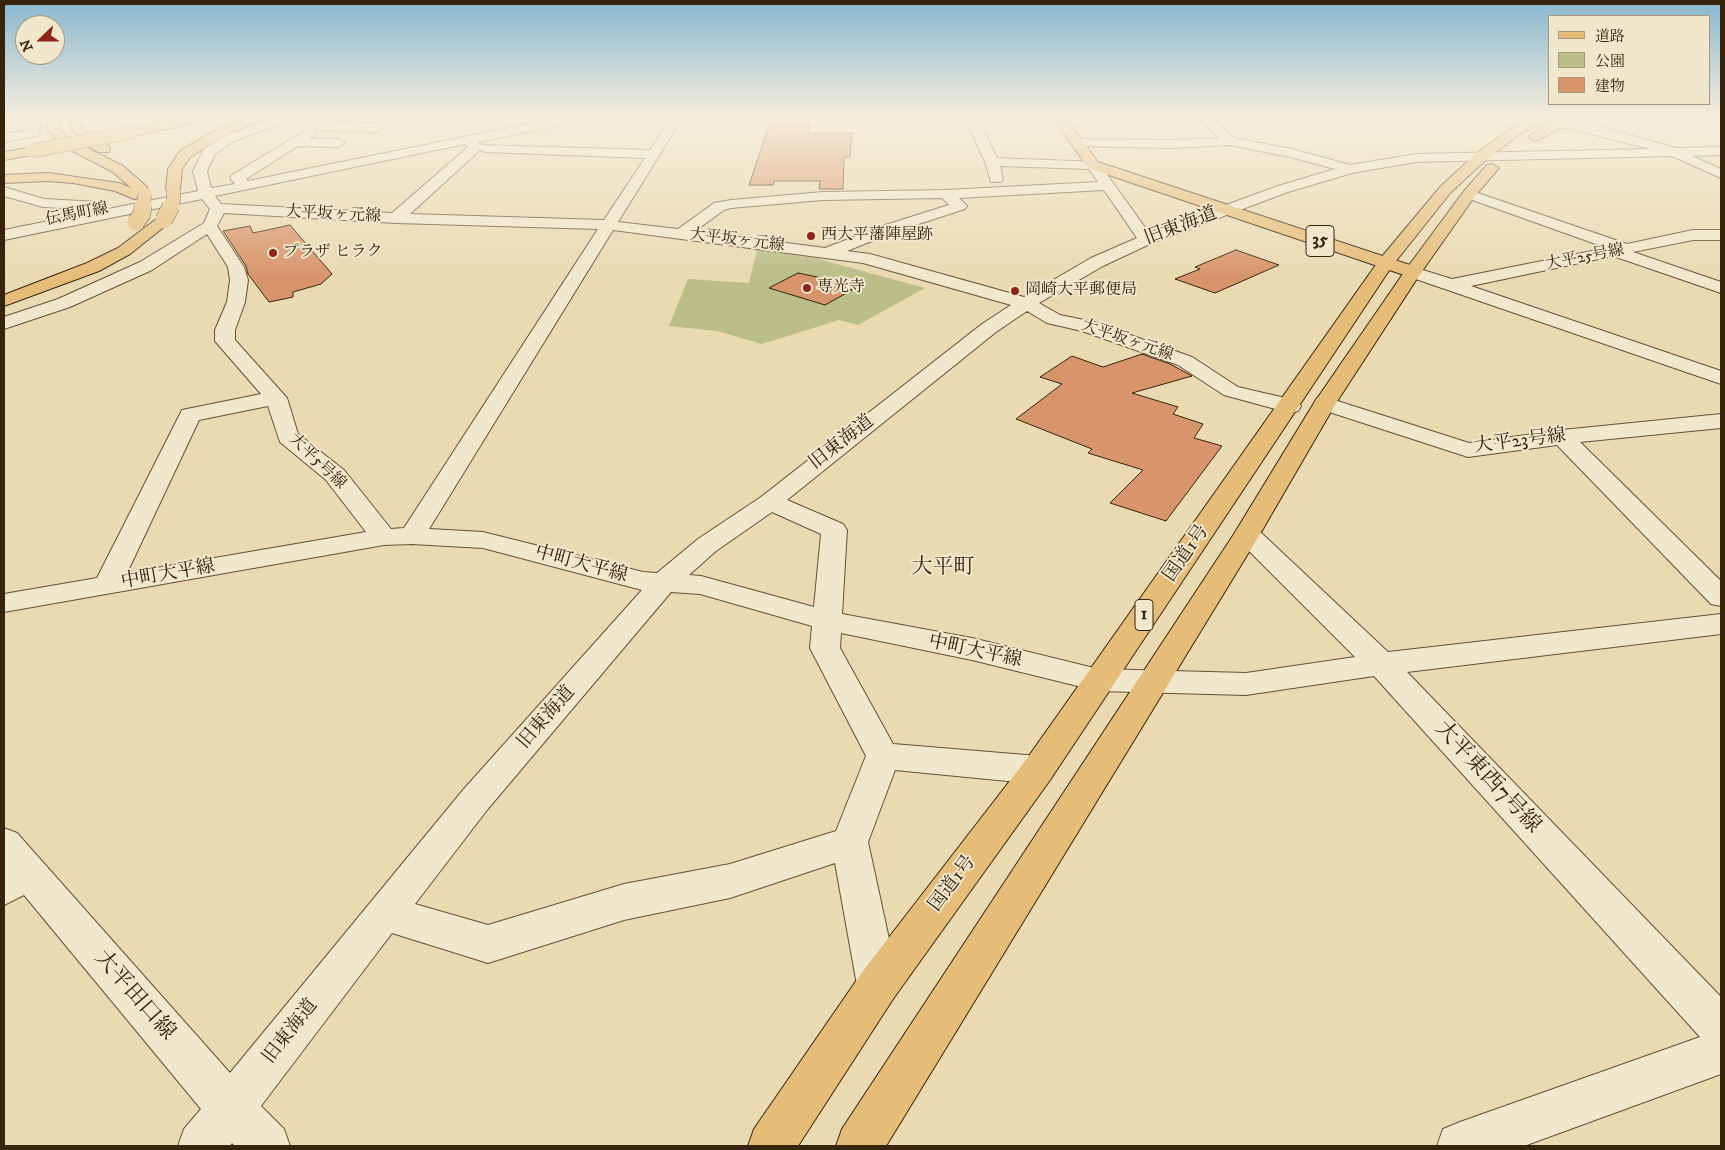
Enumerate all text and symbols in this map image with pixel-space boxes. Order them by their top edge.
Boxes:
north arrow [15,15,65,65]
legend [1548,15,1710,105]
text: 道路 [1595,27,1625,46]
text: N [17,37,38,54]
text: 公園 [1595,52,1625,71]
text: 建物 [1595,77,1625,96]
street label: 伝馬町線 [44,199,110,231]
street label: 大平坂ヶ元線 [285,203,381,227]
street label: 旧東海道 [1141,203,1221,251]
street label: 大平坂ヶ元線 [688,226,786,256]
place label: 西大平藩陣屋跡 [821,226,933,246]
road number: 35 [1306,226,1334,256]
marker: 西大平藩陣屋跡 [805,230,817,242]
street label: 大平25号線 [1544,241,1626,275]
place label: プラザ ヒラク [283,243,382,263]
marker: プラザ ヒラク [267,247,279,259]
place label: 専光寺 [817,278,865,298]
place label: 岡崎大平郵便局 [1025,281,1137,301]
marker: 専光寺 [801,282,813,294]
marker: 岡崎大平郵便局 [1009,285,1021,297]
street label: 大平坂ヶ元線 [1078,316,1176,366]
street label: 旧東海道 [805,411,879,475]
street label: 大平23号線 [1473,425,1567,459]
street label: 大平5号線 [284,430,350,494]
street label: 国道1号 [1159,521,1215,587]
street label: 中町大平線 [532,542,630,588]
street label: 中町大平線 [119,556,217,594]
district label: 大平町 [912,556,974,582]
road number: 1 [1135,600,1153,630]
street label: 中町大平線 [926,631,1024,673]
street label: 旧東海道 [513,682,581,754]
street label: 大平東西7号線 [1428,716,1546,840]
street label: 国道1号 [925,852,981,916]
street label: 大平田口線 [88,946,180,1046]
street label: 旧東海道 [259,995,323,1069]

